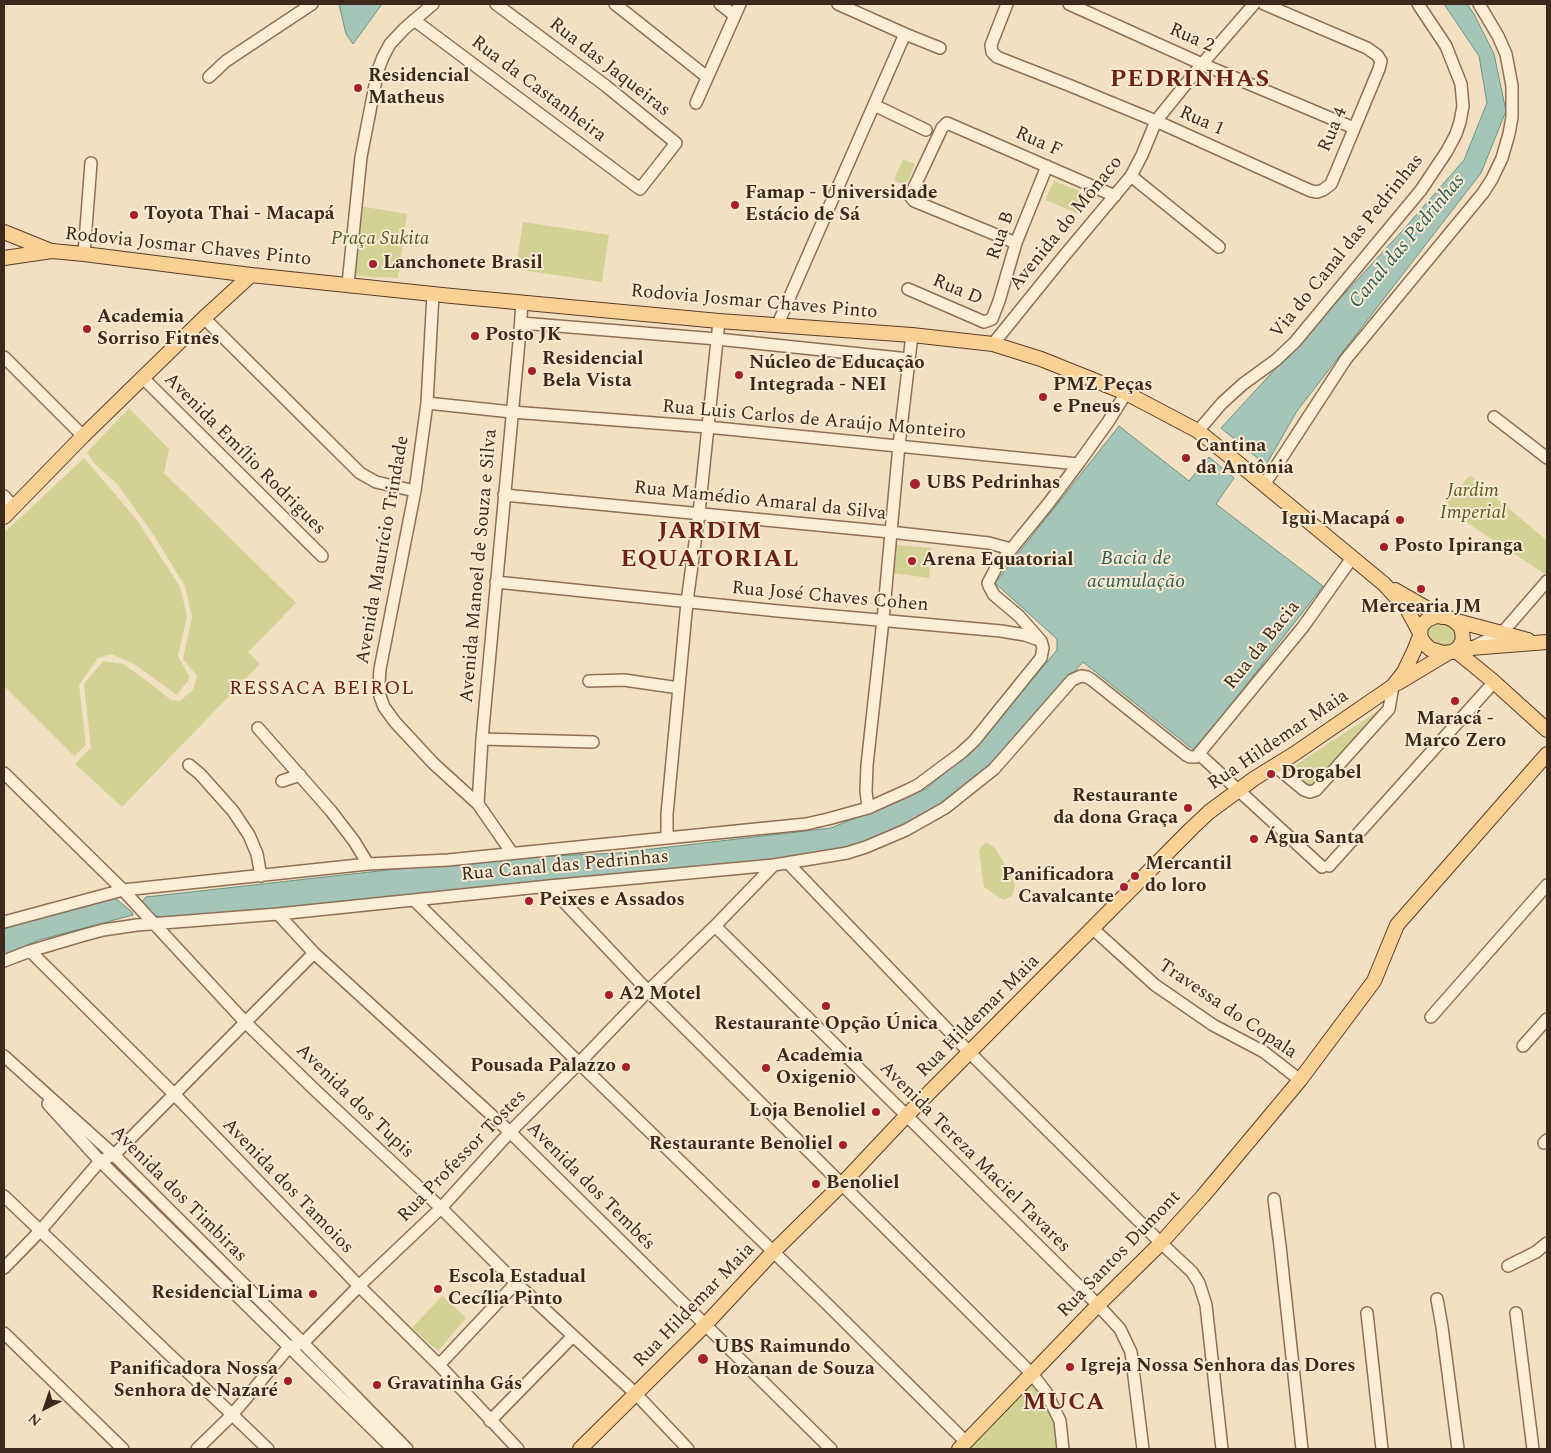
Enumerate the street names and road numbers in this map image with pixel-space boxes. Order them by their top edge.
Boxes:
street label: Rua das Jaqueiras [544,13,674,123]
street label: Rua 2 [1165,19,1217,59]
street label: Rua da Castanheira [466,32,610,148]
street label: Rua 1 [1175,102,1227,142]
street label: Rua 4 [1314,104,1354,156]
street label: Rua F [1011,123,1065,163]
street label: Via do Canal das Pedrinhas [1267,150,1429,344]
street label: Avenida do Mônaco [1006,152,1128,296]
street label: Rua B [983,209,1021,263]
street label: Rodovia Josmar Chaves Pinto [64,224,312,272]
street label: Rua D [929,270,985,312]
street label: Rodovia Josmar Chaves Pinto [630,281,878,325]
street label: Avenida Emílio Rodrigues [158,369,330,541]
street label: Rua Luis Carlos de Araújo Monteiro [661,396,967,446]
street label: Avenida Manoel de Souza e Silva [457,428,503,704]
street label: Avenida Maurício Trindade [353,434,415,666]
street label: Rua Mamédio Amaral da Silva [633,477,887,527]
street label: Rua José Chaves Cohen [731,578,929,618]
street label: Rua da Bacia [1220,597,1306,695]
street label: Rua Hildemar Maia [1204,686,1354,796]
street label: Rua Canal das Pedrinhas [460,847,670,887]
street label: Rua Hildemar Maia [913,951,1045,1083]
street label: Travessa do Copala [1153,955,1301,1065]
street label: Avenida dos Tupis [290,1040,418,1164]
street label: Avenida Tereza Maciel Tavares [874,1058,1074,1258]
street label: Rua Professor Tostes [394,1086,532,1228]
street label: Avenida dos Tamoios [216,1114,358,1260]
street label: Avenida dos Tembés [521,1118,659,1256]
street label: Avenida dos Timbiras [105,1122,251,1268]
street label: Rua Santos Dumont [1054,1187,1186,1323]
street label: Rua Hildemar Maia [630,1239,760,1373]

